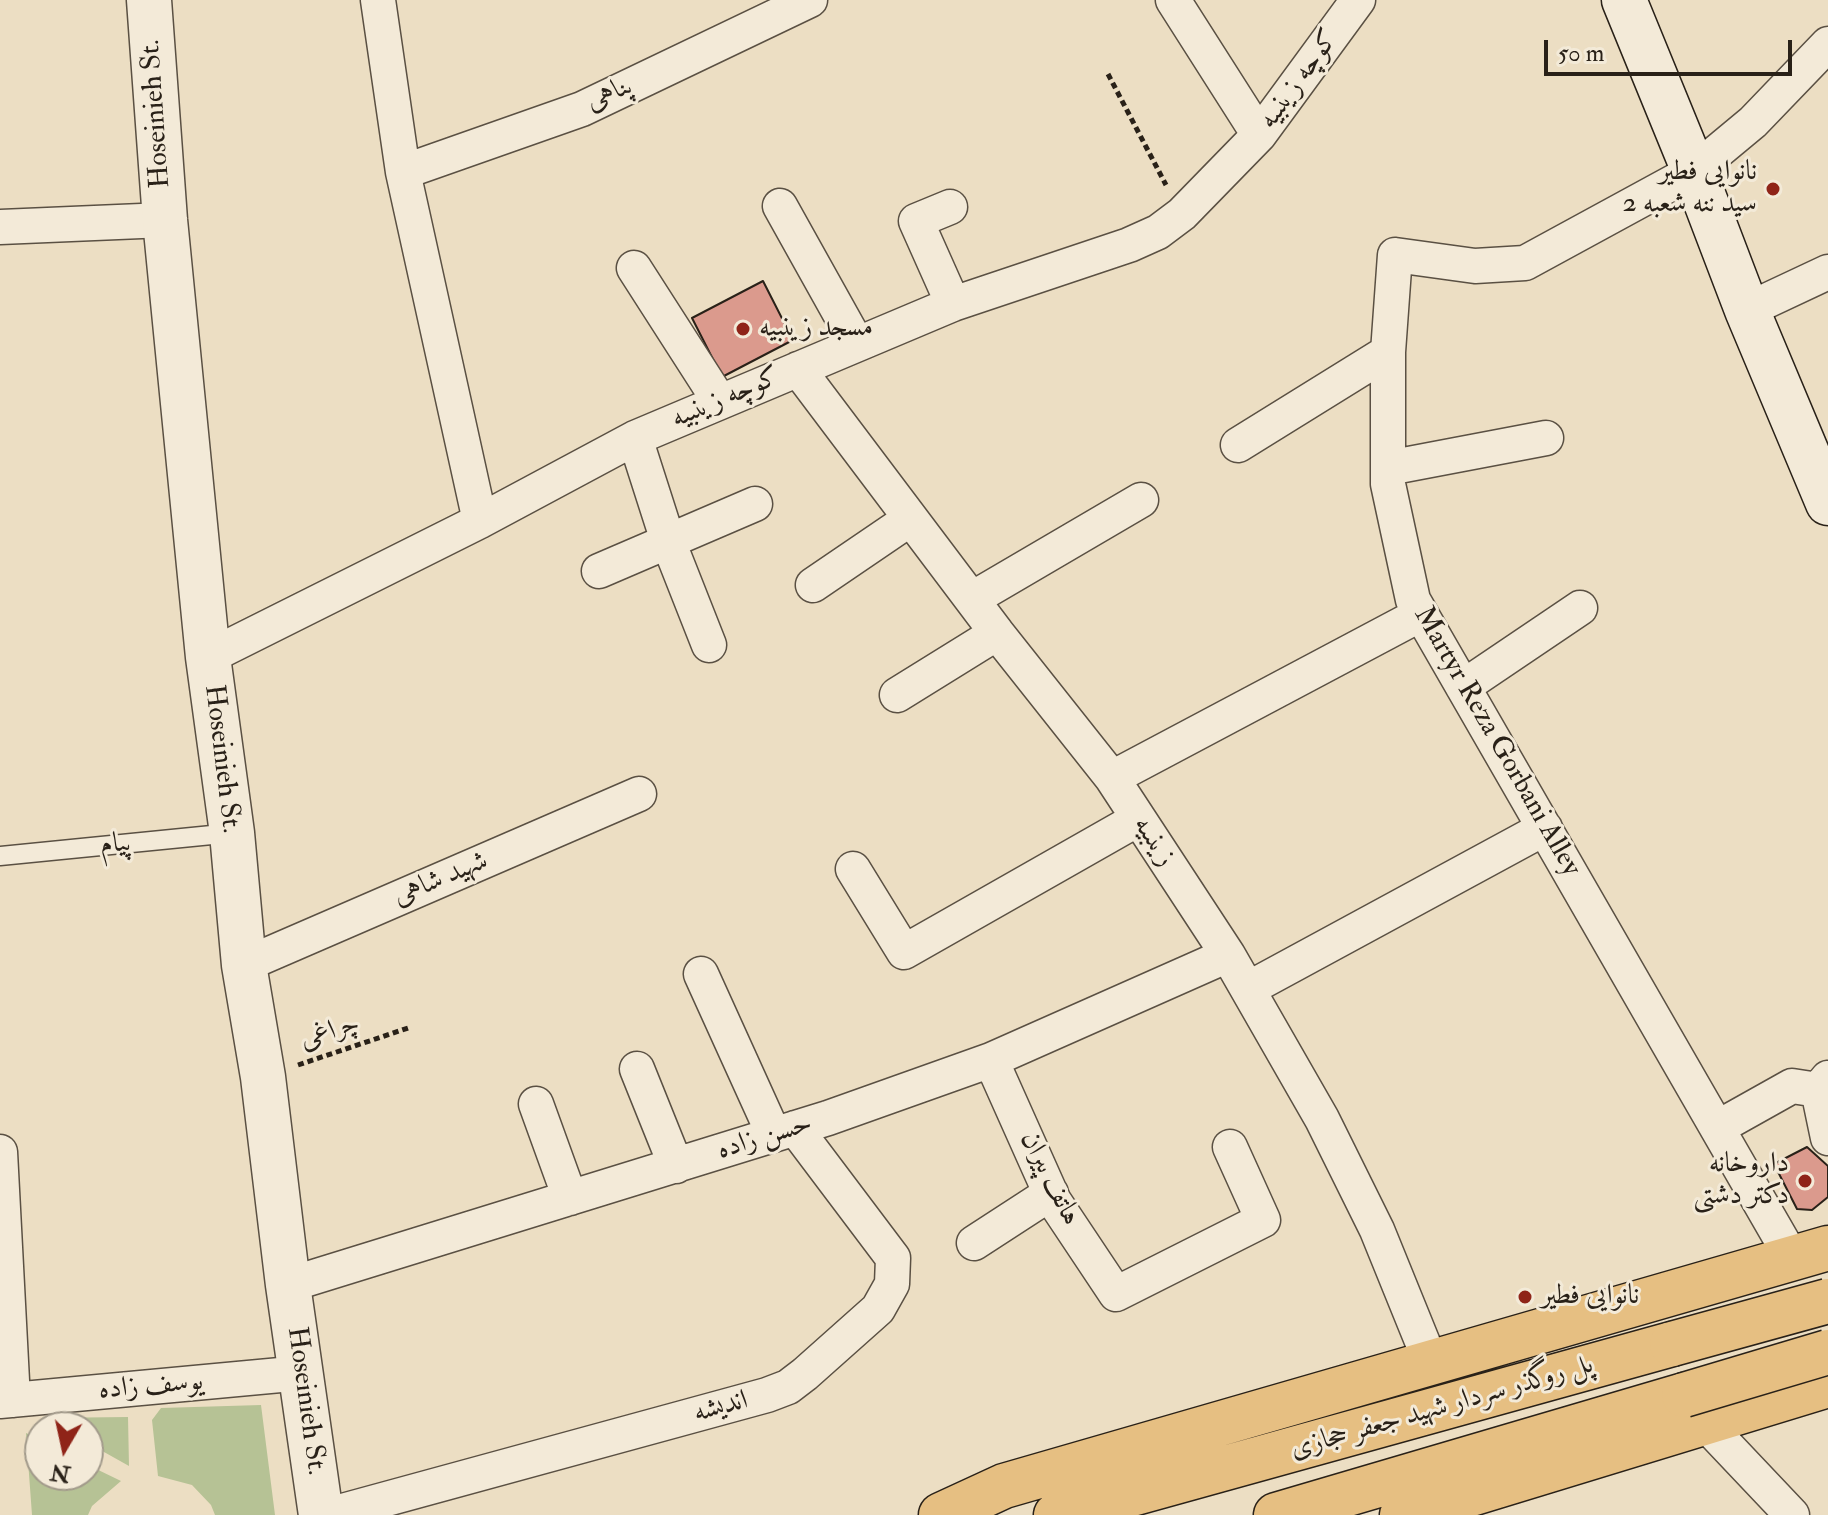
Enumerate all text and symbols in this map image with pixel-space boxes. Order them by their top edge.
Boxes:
street label: کوچه زینبیه [1253,24,1347,136]
scale bar [1548,24,1796,74]
text: 50 m [1558,38,1604,69]
street label: Hoseinieh St. [135,39,179,189]
street label: پناهی [581,70,639,120]
place label: نانوایی فطیر سید ننه شعبه 2 [1623,156,1757,222]
marker: نانوایی فطیر سید ننه شعبه 2 [1764,180,1782,198]
place label: مسجد زینبیه [759,312,873,346]
marker: مسجد زینبیه [734,320,752,338]
street label: کوچه زینبیه [667,361,785,437]
street label: Martyr Reza Gorbani Alley [1405,601,1587,883]
street label: Hoseinieh St. [195,683,247,835]
street label: زینبیه [1124,810,1182,874]
street label: پیام [99,827,133,863]
street label: شهید شاهی [389,845,493,915]
street label: چراغی [296,1007,364,1059]
street label: حسن زاده [713,1108,817,1168]
street label: هاتف پیران [1011,1126,1087,1232]
place label: داروخانه دکتر دشتی [1693,1148,1789,1214]
marker: داروخانه دکتر دشتی [1796,1172,1814,1190]
place label: نانوایی فطیر [1541,1280,1639,1314]
marker: نانوایی فطیر [1516,1288,1534,1306]
street label: Hoseinieh St. [278,1325,332,1477]
street label: پل روگذر سردار شهید جعفر حجازی [1287,1349,1597,1467]
street label: یوسف زاده [97,1366,205,1408]
street label: اندیشه [690,1385,752,1431]
north arrow [24,1411,104,1491]
text: N [49,1457,72,1488]

